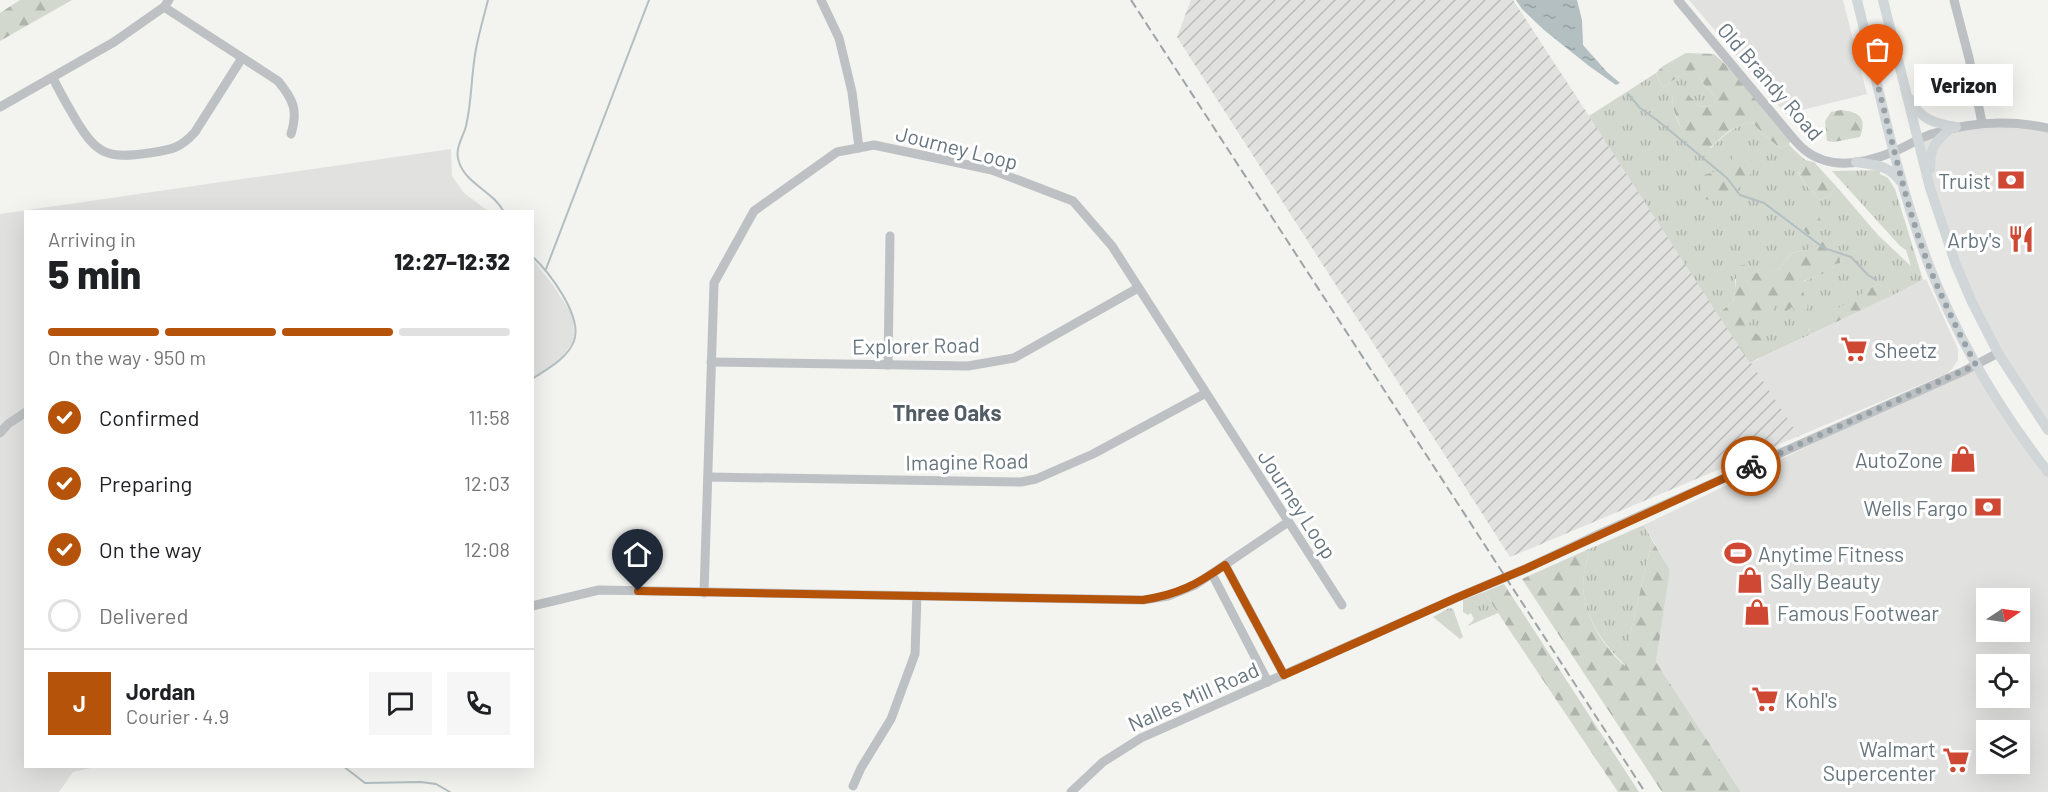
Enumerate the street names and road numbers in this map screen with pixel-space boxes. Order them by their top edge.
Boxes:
street label: Old Brandy Road [1713,17,1829,145]
street label: Journey Loop [893,120,1021,174]
street label: Explorer Road [852,331,980,359]
street label: Journey Loop [1254,445,1342,563]
street label: Imagine Road [905,447,1029,475]
street label: Nalles Mill Road [1124,656,1262,736]

